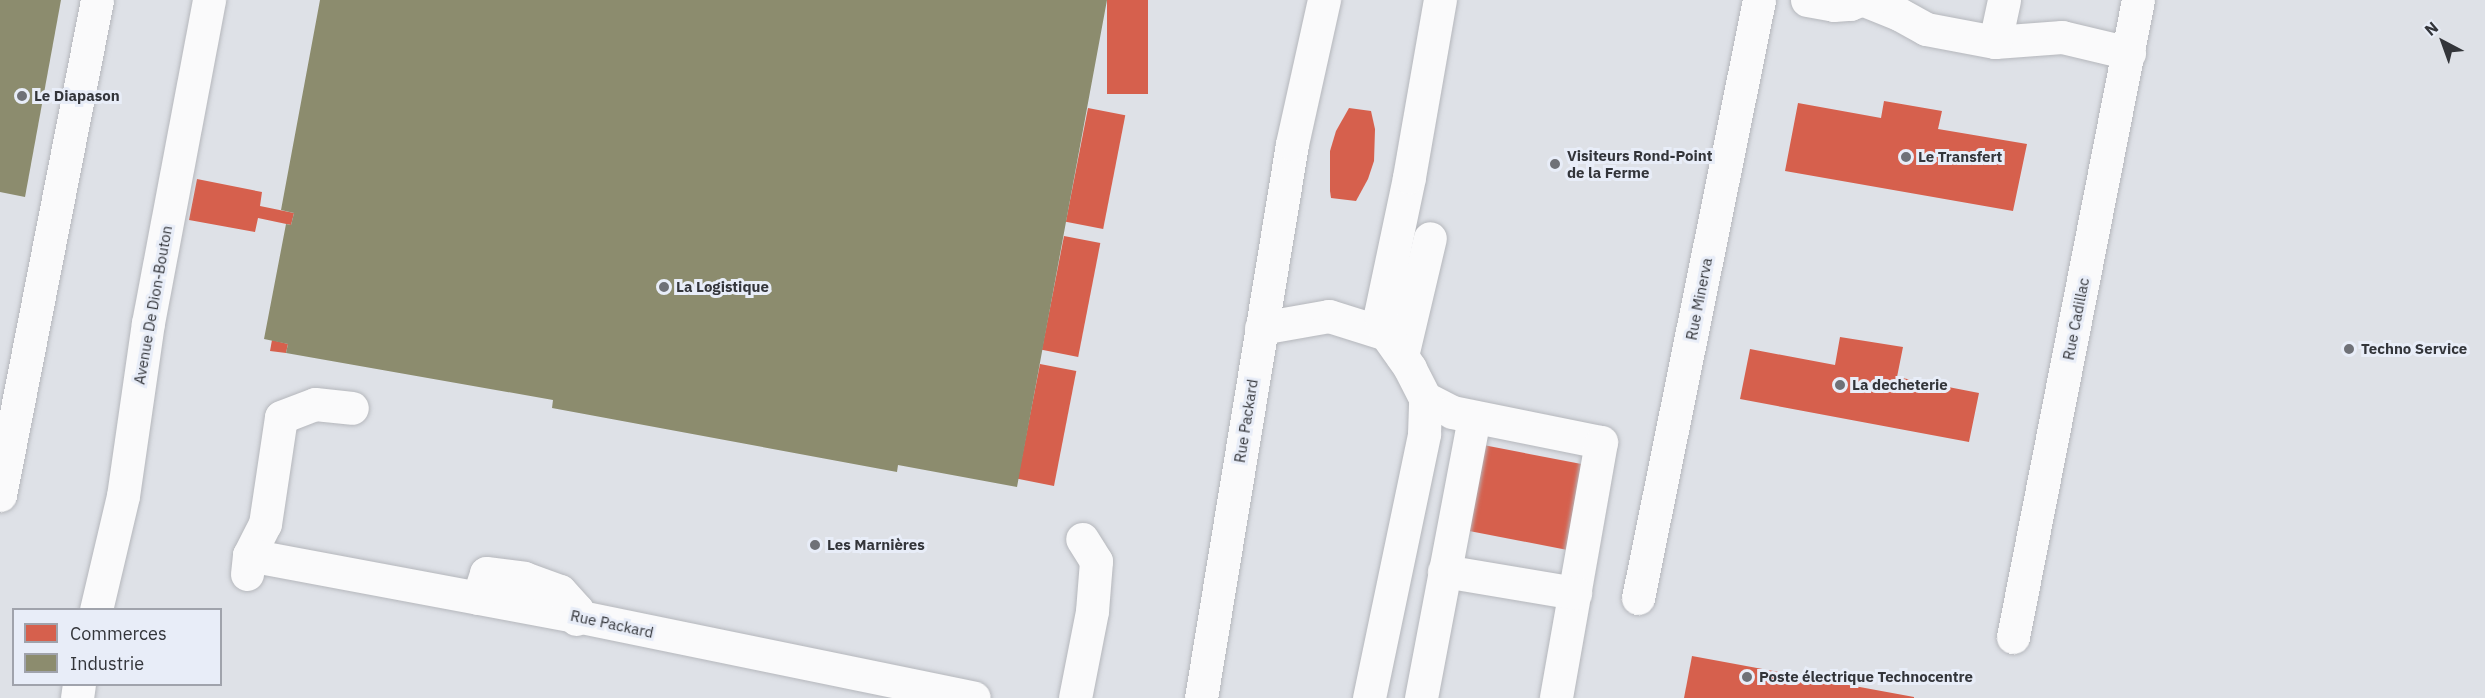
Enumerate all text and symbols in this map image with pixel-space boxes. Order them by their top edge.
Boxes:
north arrow [2413,12,2473,72]
text: N [2420,17,2442,40]
place label: Le Diapason [34,87,120,105]
marker: Le Diapason [15,89,29,103]
place label: Visiteurs Rond-Point de la Ferme [1567,146,1713,181]
place label: Le Transfert [1918,148,2002,166]
marker: Le Transfert [1899,150,1913,164]
marker: Visiteurs Rond-Point de la Ferme [1548,157,1562,171]
street label: Avenue De Dion-Bouton [130,224,176,386]
street label: Rue Minerva [1682,256,1716,342]
street label: Rue Cadillac [2059,276,2093,362]
place label: La Logistique [676,278,769,296]
marker: La Logistique [657,280,671,294]
place label: Techno Service [2361,340,2467,358]
marker: Techno Service [2342,342,2356,356]
place label: La decheterie [1852,376,1948,394]
street label: Rue Packard [1231,378,1261,464]
marker: La decheterie [1833,378,1847,392]
place label: Les Marnières [827,536,925,554]
marker: Les Marnières [808,538,822,552]
street label: Rue Packard [569,606,655,642]
legend [12,608,222,686]
text: Commerces [70,622,167,645]
text: Industrie [70,652,144,675]
place label: Poste électrique Technocentre [1759,668,1973,686]
marker: Poste électrique Technocentre [1740,670,1754,684]

